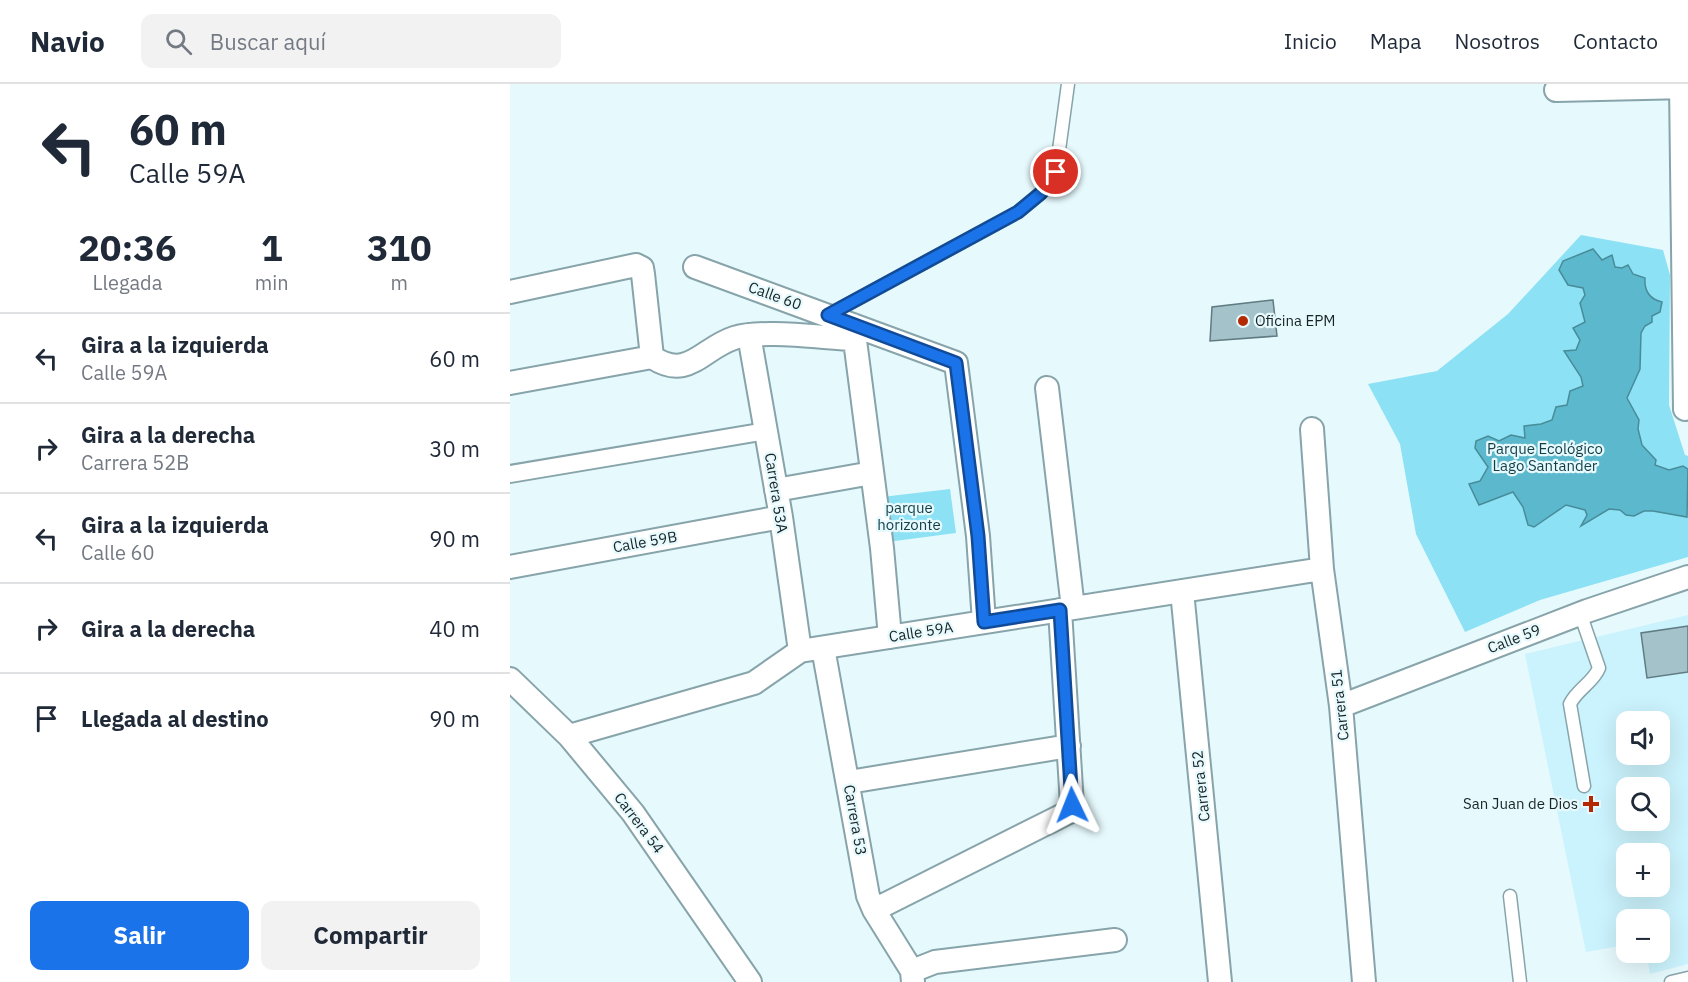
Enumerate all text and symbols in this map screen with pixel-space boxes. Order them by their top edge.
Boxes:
search box [141,14,561,68]
text: Navio [30,23,105,60]
icon: search [162,25,195,58]
text: Buscar aquí [210,27,326,56]
text: Inicio [1284,27,1337,55]
text: Mapa [1370,27,1422,55]
text: Nosotros [1455,27,1540,55]
text: Contacto [1573,27,1658,55]
text: 60 m [129,102,227,157]
icon: left [30,108,108,186]
pin [1030,146,1081,197]
text: Calle 59A [129,155,246,190]
icon: arrive [1039,155,1072,188]
text: 20:36 [78,224,177,271]
text: 1 [261,224,283,271]
text: 310 [367,224,432,271]
text: Llegada [92,269,162,296]
text: min [255,269,289,296]
text: m [391,269,408,296]
street label: Calle 60 [746,277,804,314]
place label: Oficina EPM [1255,311,1336,330]
marker: Oficina EPM [1236,314,1250,328]
text: Gira a la izquierda [81,330,269,359]
icon: left [30,342,63,375]
text: 60 m [429,344,480,373]
text: Calle 59A [81,359,167,386]
text: Gira a la derecha [81,420,255,449]
icon: right [30,432,63,465]
text: 30 m [429,434,480,463]
park label: Parque Ecológico Lago Santander [1487,439,1603,475]
text: Carrera 52B [81,449,189,476]
street label: Carrera 53A [761,451,792,535]
park label: parque horizonte [877,498,941,534]
text: Gira a la izquierda [81,510,269,539]
icon: left [30,522,63,555]
text: 90 m [429,524,480,553]
street label: Calle 59B [611,527,679,557]
text: Calle 60 [81,539,155,566]
icon: right [30,612,63,645]
text: Gira a la derecha [81,614,255,643]
text: 40 m [429,614,480,643]
street label: Calle 59A [887,617,955,646]
street label: Calle 59 [1485,620,1543,657]
street label: Carrera 51 [1326,669,1353,742]
icon: arrive [30,702,63,735]
text: Llegada al destino [81,704,269,733]
text: 90 m [429,704,480,733]
map controls [1616,711,1670,963]
button: sound [1616,711,1670,765]
street label: Carrera 52 [1187,750,1214,823]
position arrow [1040,773,1104,837]
button: search [1616,777,1670,831]
street label: Carrera 53 [840,783,871,857]
street label: Carrera 54 [610,788,669,857]
place label: San Juan de Dios [1463,794,1578,813]
marker: San Juan de Dios [1582,795,1600,813]
button: + [1616,843,1670,897]
button: Salir [30,901,249,970]
button: Compartir [261,901,480,970]
button: − [1616,909,1670,963]

